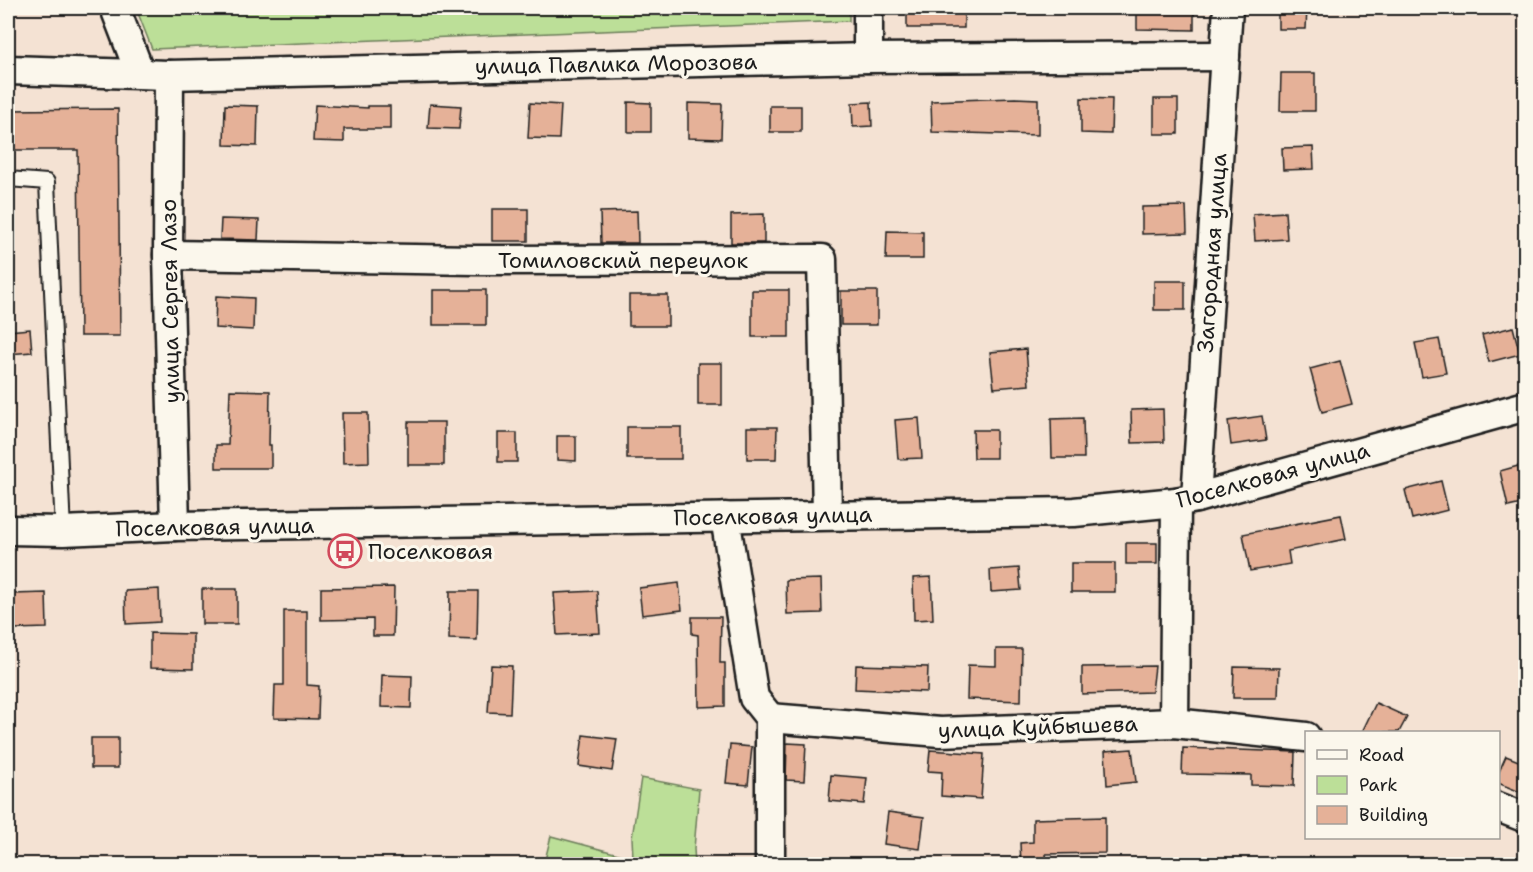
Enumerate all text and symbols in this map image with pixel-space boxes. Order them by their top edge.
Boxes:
street label: улица Павлика Морозова [475,47,758,81]
street label: Загородная улица [1191,152,1233,354]
street label: улица Сергея Лазо [154,198,186,404]
street label: Томиловский переулок [498,246,748,275]
street label: Поселковая улица [1173,435,1373,515]
street label: Поселковая улица [673,500,873,532]
street label: Поселковая улица [115,511,315,543]
bus stop icon: Поселковая [327,533,363,569]
place label: Поселковая [368,537,493,566]
street label: улица Куйбышева [938,709,1139,745]
legend [1305,731,1500,839]
text: Road [1359,743,1404,767]
text: Park [1359,773,1398,797]
text: Building [1359,803,1428,827]

